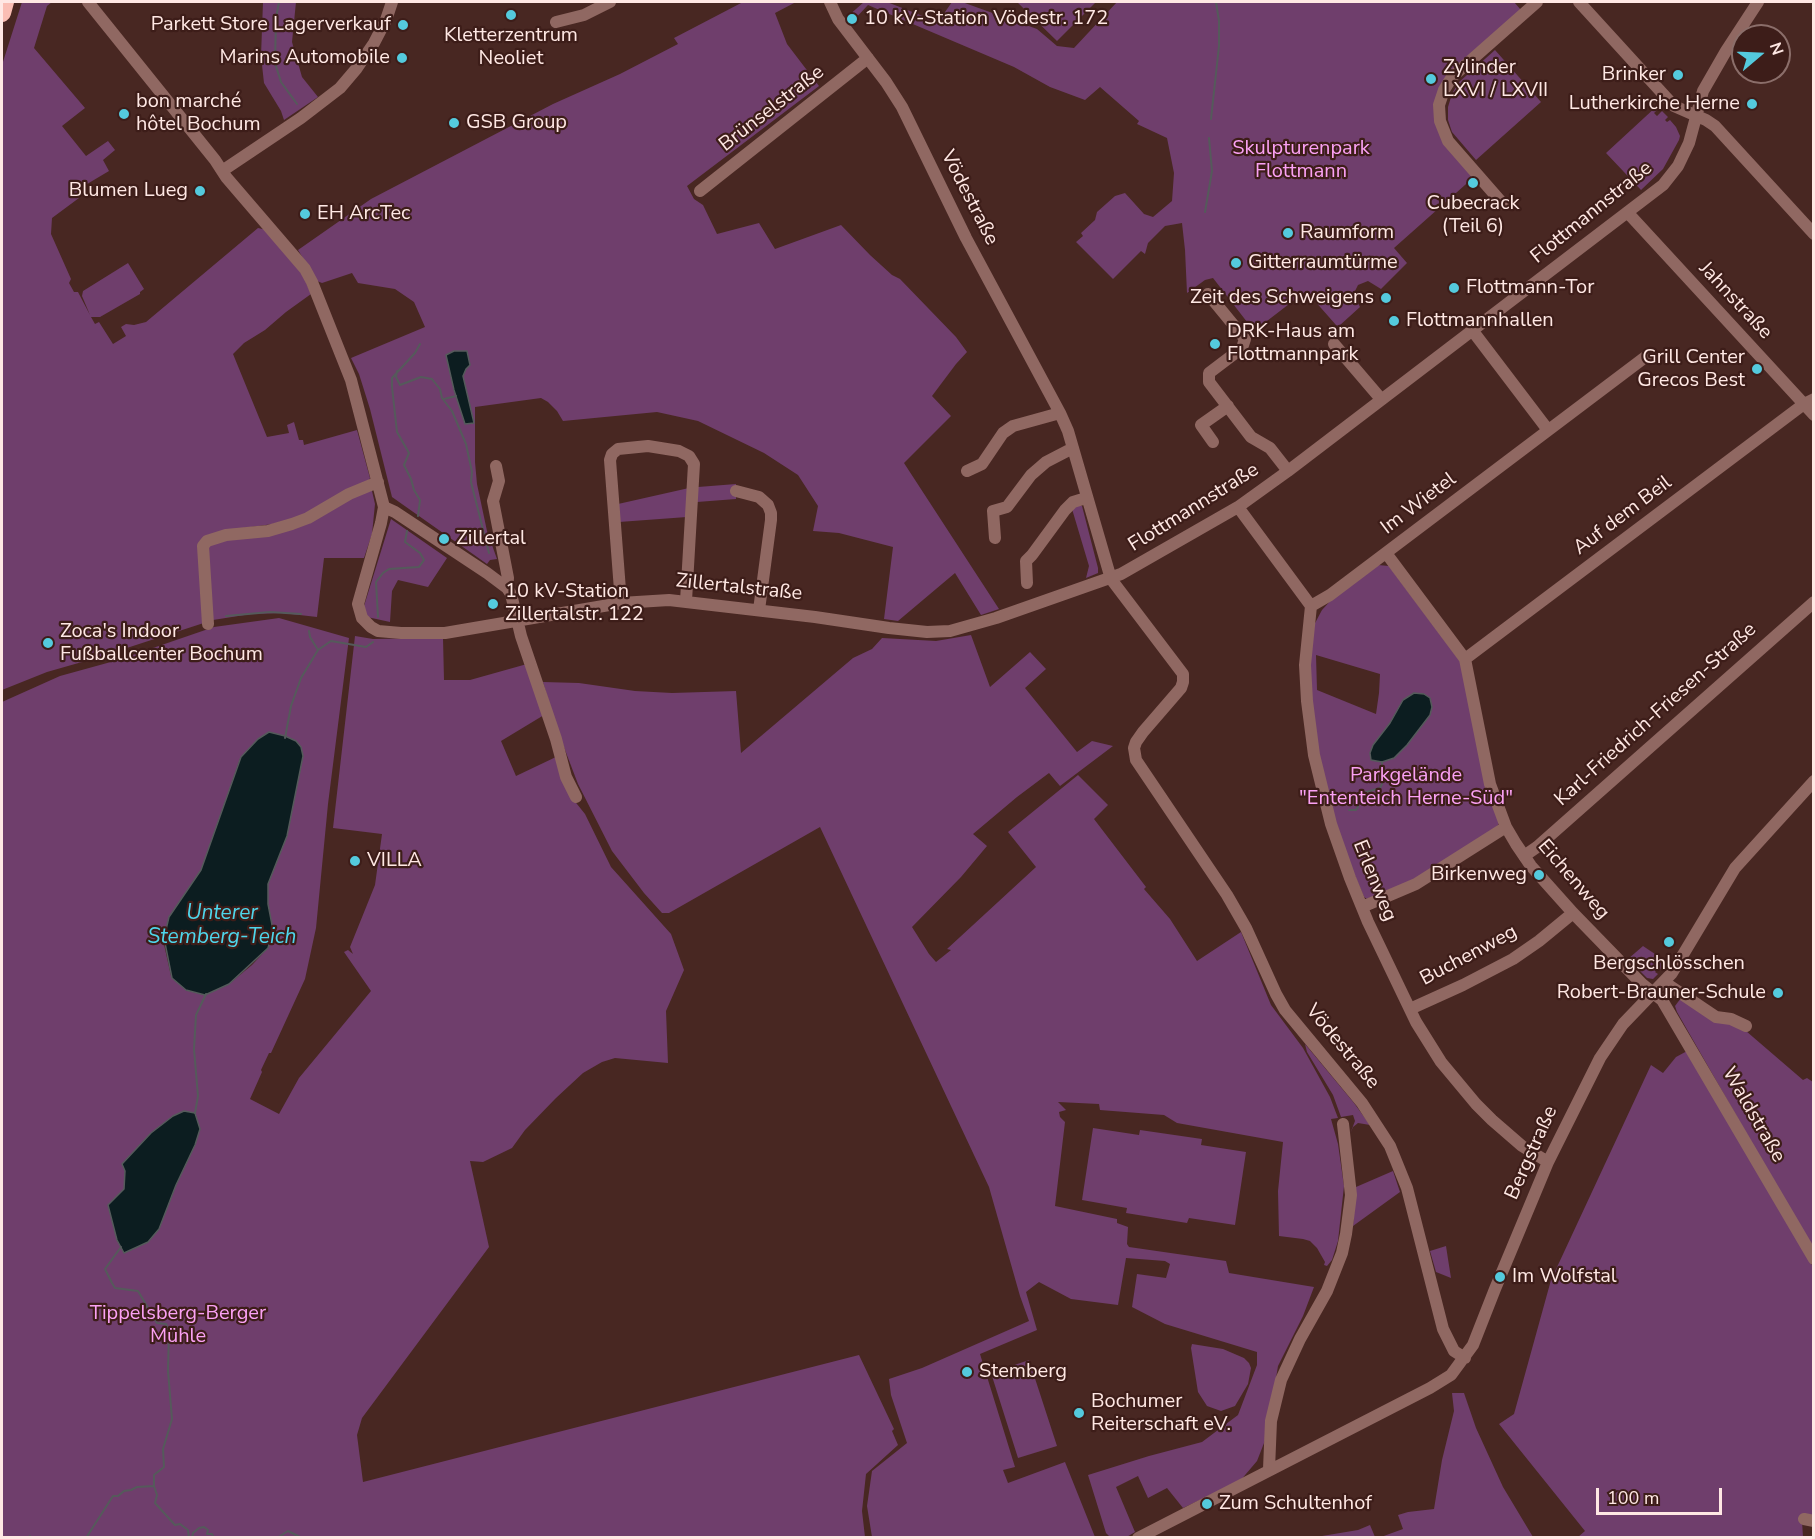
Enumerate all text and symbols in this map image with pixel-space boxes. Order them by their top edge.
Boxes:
place label: 10 kV-Station Vödestr. 172 [864,7,1108,31]
marker: Kletterzentrum Neoliet [504,8,518,22]
marker: 10 kV-Station Vödestr. 172 [845,12,859,26]
place label: Parkett Store Lagerverkauf [151,13,391,37]
marker: Parkett Store Lagerverkauf [396,18,410,32]
place label: Kletterzentrum Neoliet [444,24,578,71]
north arrow [1731,24,1791,84]
text: N [1764,40,1788,58]
place label: Marins Automobile [220,46,390,70]
marker: Marins Automobile [395,51,409,65]
place label: Zylinder LXVI / LXVII [1443,56,1548,103]
street label: Brünselstraße [715,61,829,157]
place label: Brinker [1602,63,1666,87]
marker: Brinker [1671,68,1685,82]
marker: Zylinder LXVI / LXVII [1424,72,1438,86]
place label: bon marché hôtel Bochum [136,90,261,137]
place label: Lutherkirche Herne [1569,92,1740,116]
marker: Lutherkirche Herne [1745,97,1759,111]
marker: bon marché hôtel Bochum [117,107,131,121]
place label: GSB Group [466,111,567,135]
marker: GSB Group [447,116,461,130]
park label: Skulpturenpark Flottmann [1232,137,1370,184]
street label: Vödestraße [935,147,1003,249]
street label: Flottmannstraße [1527,157,1657,269]
marker: Cubecrack (Teil 6) [1466,176,1480,190]
place label: Blumen Lueg [69,179,188,203]
marker: Blumen Lueg [193,184,207,198]
place label: Cubecrack (Teil 6) [1427,192,1519,239]
place label: EH ArcTec [317,202,410,226]
marker: EH ArcTec [298,207,312,221]
place label: Raumform [1300,221,1394,245]
marker: Raumform [1281,226,1295,240]
place label: Gitterraumtürme [1248,251,1398,275]
marker: Gitterraumtürme [1229,256,1243,270]
street label: Jahnstraße [1693,257,1777,345]
place label: Flottmann-Tor [1466,276,1594,300]
marker: Flottmann-Tor [1447,281,1461,295]
place label: Zeit des Schweigens [1190,286,1374,310]
marker: Zeit des Schweigens [1379,291,1393,305]
place label: Flottmannhallen [1406,309,1554,333]
marker: Flottmannhallen [1387,314,1401,328]
place label: DRK-Haus am Flottmannpark [1227,320,1358,367]
marker: DRK-Haus am Flottmannpark [1208,337,1222,351]
place label: Grill Center Grecos Best [1637,346,1745,393]
marker: Grill Center Grecos Best [1750,362,1764,376]
street label: Flottmannstraße [1124,458,1264,558]
street label: Im Wietel [1377,468,1461,540]
street label: Auf dem Beil [1569,471,1677,561]
place label: Zillertal [456,527,526,551]
marker: Zillertal [437,532,451,546]
street label: Zillertalstraße [675,569,803,607]
place label: 10 kV-Station Zillertalstr. 122 [505,580,644,627]
marker: 10 kV-Station Zillertalstr. 122 [486,597,500,611]
street label: Karl-Friedrich-Friesen-Straße [1550,618,1762,812]
place label: Zoca's Indoor Fußballcenter Bochum [60,620,263,667]
marker: Zoca's Indoor Fußballcenter Bochum [41,636,55,650]
park label: Parkgelände "Ententeich Herne-Süd" [1299,764,1513,811]
street label: Eichenweg [1532,835,1614,925]
street label: Erlenweg [1347,837,1401,925]
place label: VILLA [367,849,422,873]
marker: VILLA [348,854,362,868]
place label: Birkenweg [1431,863,1527,887]
marker: Birkenweg [1532,868,1546,882]
water label: Unterer Stemberg-Teich [147,901,297,951]
street label: Buchenweg [1416,920,1522,992]
marker: Bergschlösschen [1662,935,1676,949]
place label: Bergschlösschen [1593,952,1745,976]
place label: Robert-Brauner-Schule [1557,981,1766,1005]
marker: Robert-Brauner-Schule [1771,986,1785,1000]
street label: Vödestraße [1300,1000,1384,1094]
street label: Waldstraße [1716,1063,1790,1167]
street label: Bergstraße [1501,1102,1563,1204]
place label: Im Wolfstal [1512,1265,1617,1289]
marker: Im Wolfstal [1493,1270,1507,1284]
park label: Tippelsberg-Berger Mühle [90,1302,266,1349]
place label: Stemberg [979,1360,1067,1384]
marker: Stemberg [960,1365,974,1379]
place label: Bochumer Reiterschaft eV. [1091,1390,1231,1437]
marker: Bochumer Reiterschaft eV. [1072,1406,1086,1420]
scale bar [1599,1476,1725,1514]
text: 100 m [1607,1486,1659,1510]
place label: Zum Schultenhof [1219,1492,1372,1516]
marker: Zum Schultenhof [1200,1497,1214,1511]

